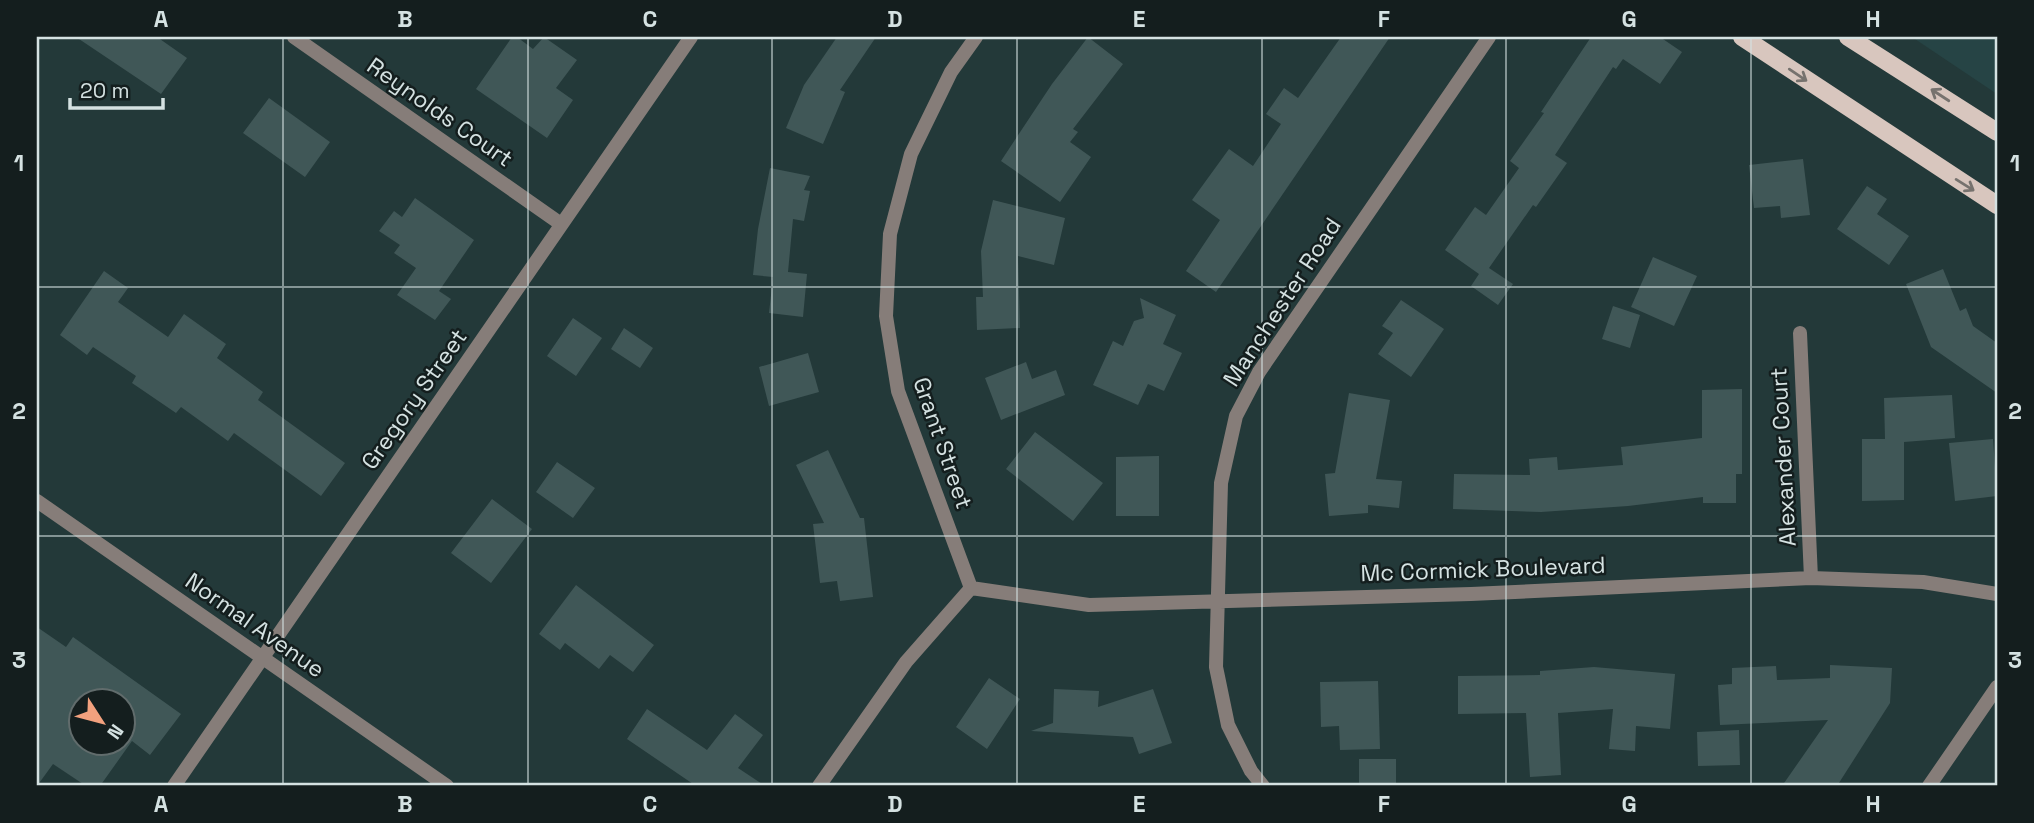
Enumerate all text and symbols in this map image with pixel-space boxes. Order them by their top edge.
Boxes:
text: A [154,4,169,34]
text: B [397,4,413,34]
text: C [643,4,657,34]
text: D [887,4,903,34]
text: E [1133,4,1145,34]
text: F [1378,4,1390,34]
text: G [1621,4,1637,34]
text: H [1865,4,1881,34]
street label: Reynolds Court [361,51,519,173]
scale bar [70,66,163,110]
one-way arrow [1788,68,1808,82]
text: 20 m [80,77,130,104]
one-way arrow [1931,88,1950,103]
text: 1 [14,148,24,178]
text: 1 [2010,148,2020,178]
one-way arrow [1955,178,1975,192]
street label: Manchester Road [1216,212,1348,392]
street label: Gregory Street [354,323,474,475]
street label: Alexander Court [1763,367,1803,547]
street label: Grant Street [906,373,980,513]
text: 2 [12,396,26,426]
text: 2 [2008,396,2022,426]
street label: Mc Cormick Boulevard [1360,550,1606,588]
street label: Normal Avenue [179,566,331,684]
text: 3 [12,645,26,675]
text: 3 [2008,645,2022,675]
north arrow [66,686,136,756]
text: N [101,719,129,744]
text: A [154,789,169,819]
text: B [397,789,413,819]
text: C [643,789,657,819]
text: D [887,789,903,819]
text: E [1133,789,1145,819]
text: F [1378,789,1390,819]
text: G [1621,789,1637,819]
text: H [1865,789,1881,819]

